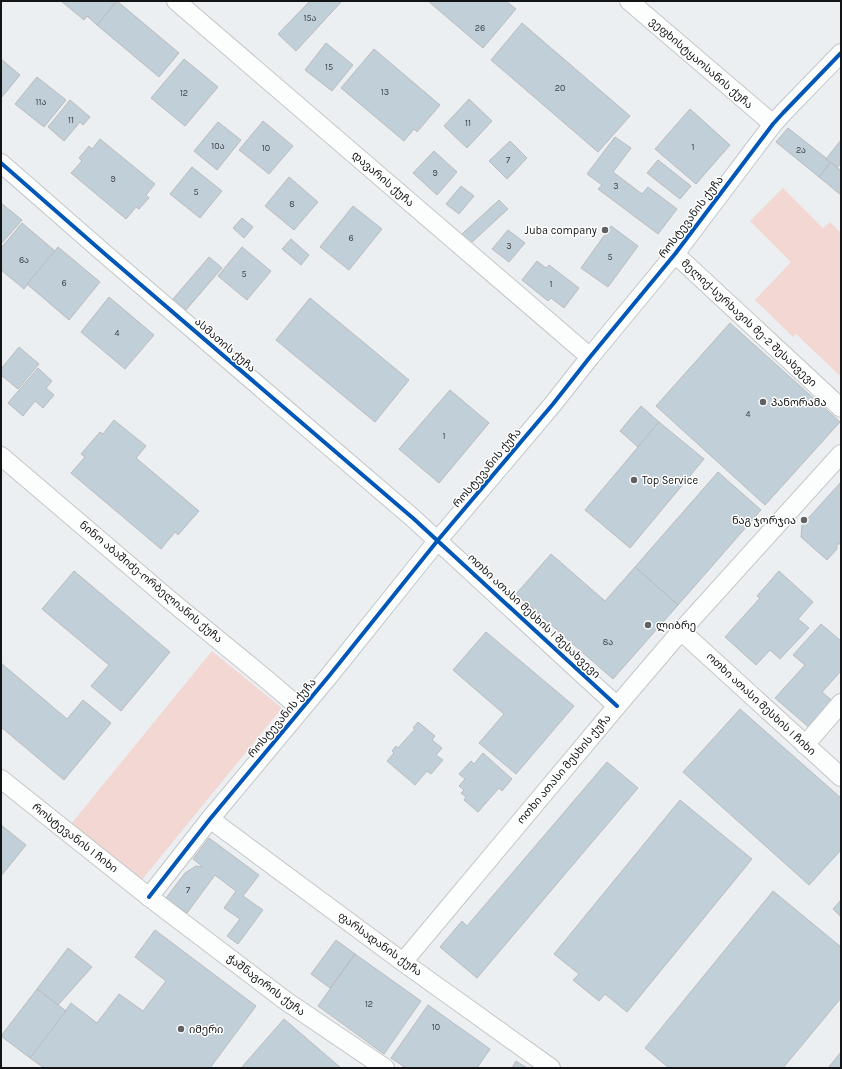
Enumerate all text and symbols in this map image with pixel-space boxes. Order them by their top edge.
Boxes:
house number: 15ა [304,13,317,23]
street label: ვეფხისტყაოსანის ქუჩა [647,15,755,111]
house number: 26 [475,23,485,33]
house number: 15 [325,62,333,72]
house number: 20 [555,83,565,93]
house number: 13 [381,87,389,97]
house number: 12 [180,88,188,98]
house number: 11ა [36,97,47,107]
house number: 11 [68,115,74,125]
house number: 11 [465,118,471,128]
house number: 10ა [211,141,225,151]
house number: 1 [692,142,695,152]
house number: 10 [262,143,270,153]
house number: 2ა [796,145,806,155]
street label: დავარის ქუჩა [349,149,417,209]
house number: 7 [506,155,511,165]
house number: 9 [432,168,438,178]
street label: როსტევანის ქუჩა [656,173,726,261]
house number: 9 [110,174,116,184]
house number: 3 [613,181,619,191]
house number: 5 [193,187,199,197]
house number: 8 [289,199,295,209]
place label: Juba company [524,224,597,237]
marker: Juba company [600,225,610,235]
house number: 6 [348,233,354,243]
house number: 3 [506,241,512,251]
house number: 5 [607,252,613,262]
house number: 6ა [19,255,29,265]
street label: მელიქ-სურხავის მე-2 შესახვევი [678,257,820,389]
house number: 5 [241,269,247,279]
house number: 6 [61,278,67,288]
house number: 1 [550,279,553,289]
street label: ასმათის ქუჩა [192,315,258,375]
house number: 4 [114,328,120,338]
place label: პანორამა [771,396,826,409]
marker: პანორამა [758,397,768,407]
house number: 4 [745,409,751,419]
street label: როსტევანის ქუჩა [450,426,524,510]
house number: 1 [443,431,446,441]
place label: Top Service [642,474,698,487]
marker: Top Service [629,475,639,485]
place label: ნაგ ჯორჯია [732,514,796,527]
marker: ნაგ ჯორჯია [799,515,809,525]
street label: ნინო აბაშიძე-ორბელიანის ქუჩა [77,518,225,646]
street label: ოთხი ათასი მესხის I შესახვევი [465,551,603,681]
place label: ლიბრე [656,619,696,632]
marker: ლიბრე [643,620,653,630]
house number: 8ა [603,637,613,647]
street label: ოთხი ათასი მესხის I ჩიხი [704,650,818,758]
street label: როსტევანის ქუჩა [245,676,319,760]
street label: ოთხი ათასი მესხის ქუჩა [514,712,614,826]
street label: როსტევანის I ჩიხი [30,800,120,876]
house number: 7 [186,885,191,895]
street label: ფარსადანის ქუჩა [336,909,424,979]
street label: ჭაშნაგირის ქუჩა [224,951,308,1019]
house number: 12 [365,999,373,1009]
house number: 10 [432,1022,440,1032]
place label: იმერი [189,1023,223,1036]
marker: იმერი [176,1024,186,1034]

